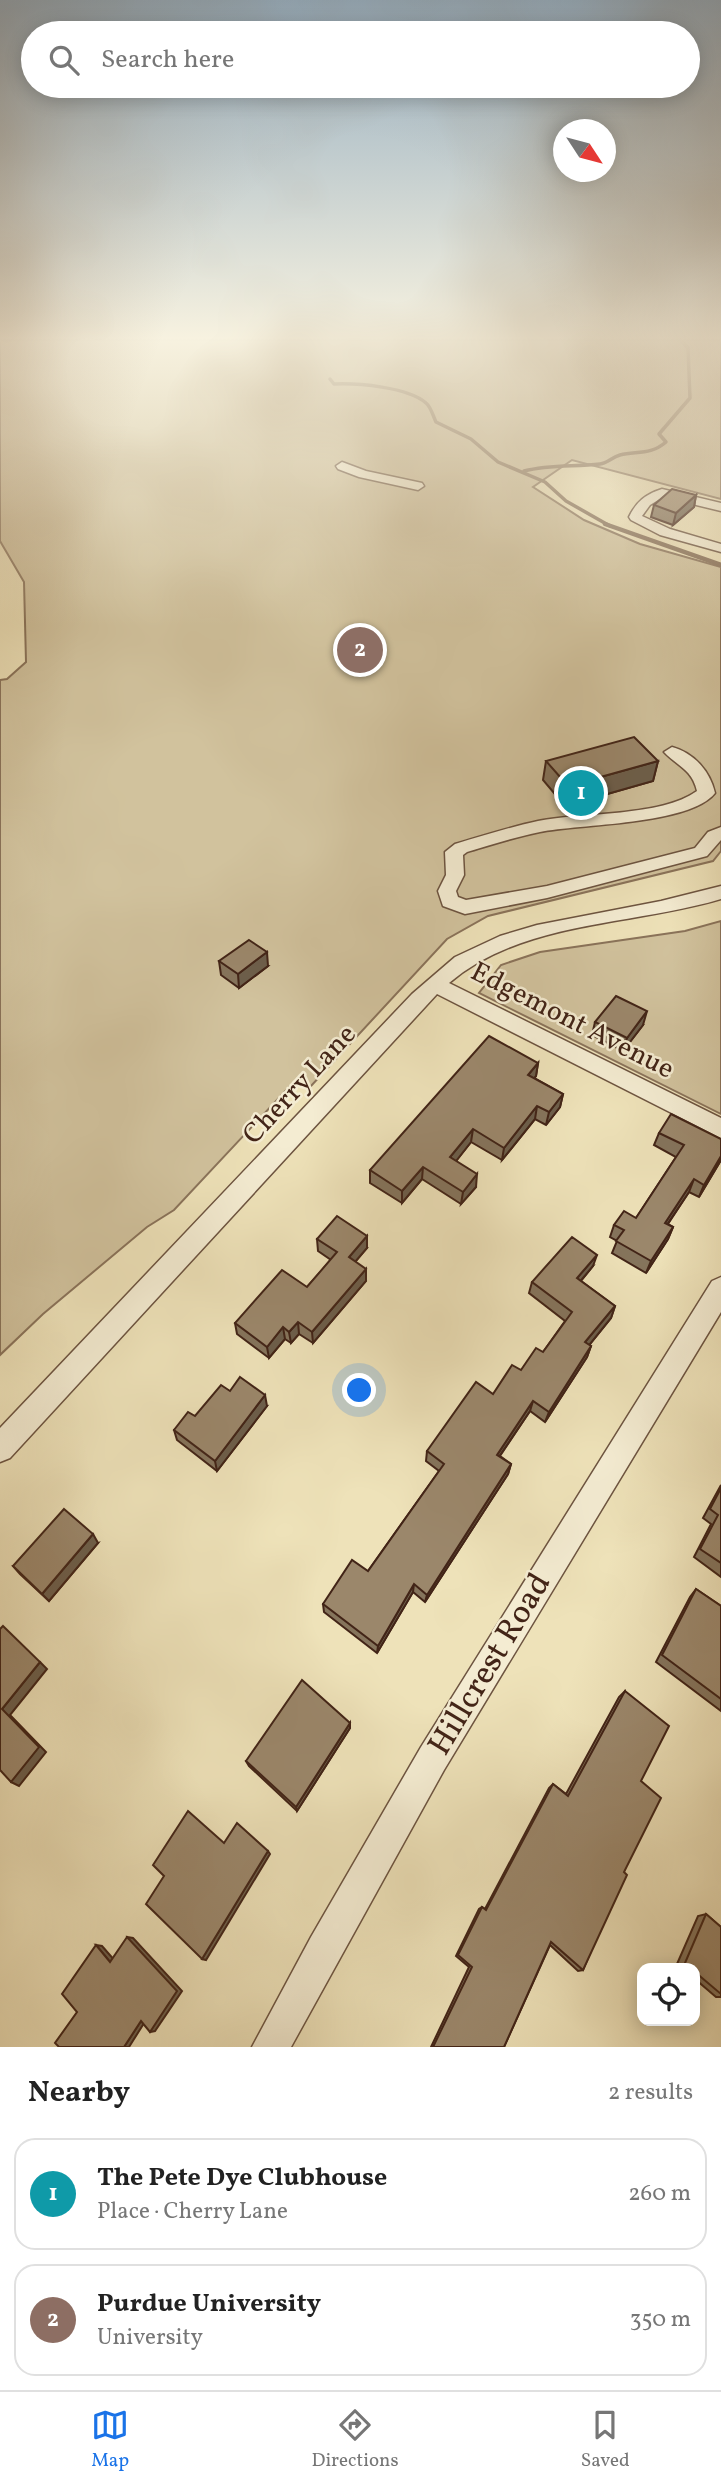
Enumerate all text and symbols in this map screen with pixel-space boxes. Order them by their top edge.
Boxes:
search box [21,21,700,98]
icon: search [45,41,83,79]
text: Search here [101,42,234,78]
north arrow [553,119,616,182]
pin: 2 [337,624,383,676]
pin: 1 [558,767,604,819]
street label: Edgemont Avenue [464,953,680,1089]
street label: Cherry Lane [234,1016,366,1154]
your location [342,1373,376,1407]
street label: Hillcrest Road [418,1565,564,1765]
map controls [637,1963,700,2026]
button: locate [637,1963,700,2026]
text: Nearby [28,2072,130,2114]
text: 2 results [608,2077,693,2109]
text: The Pete Dye Clubhouse [97,2160,387,2196]
text: 1 [48,2178,58,2210]
text: 260 m [628,2178,691,2210]
text: Place · Cherry Lane [97,2196,288,2228]
text: Purdue University [97,2286,321,2322]
text: 2 [47,2304,59,2336]
text: 350 m [630,2304,691,2336]
text: University [97,2322,203,2354]
tab: Map [91,2406,129,2474]
tab: Directions [312,2406,399,2474]
tab: Saved [581,2406,630,2474]

